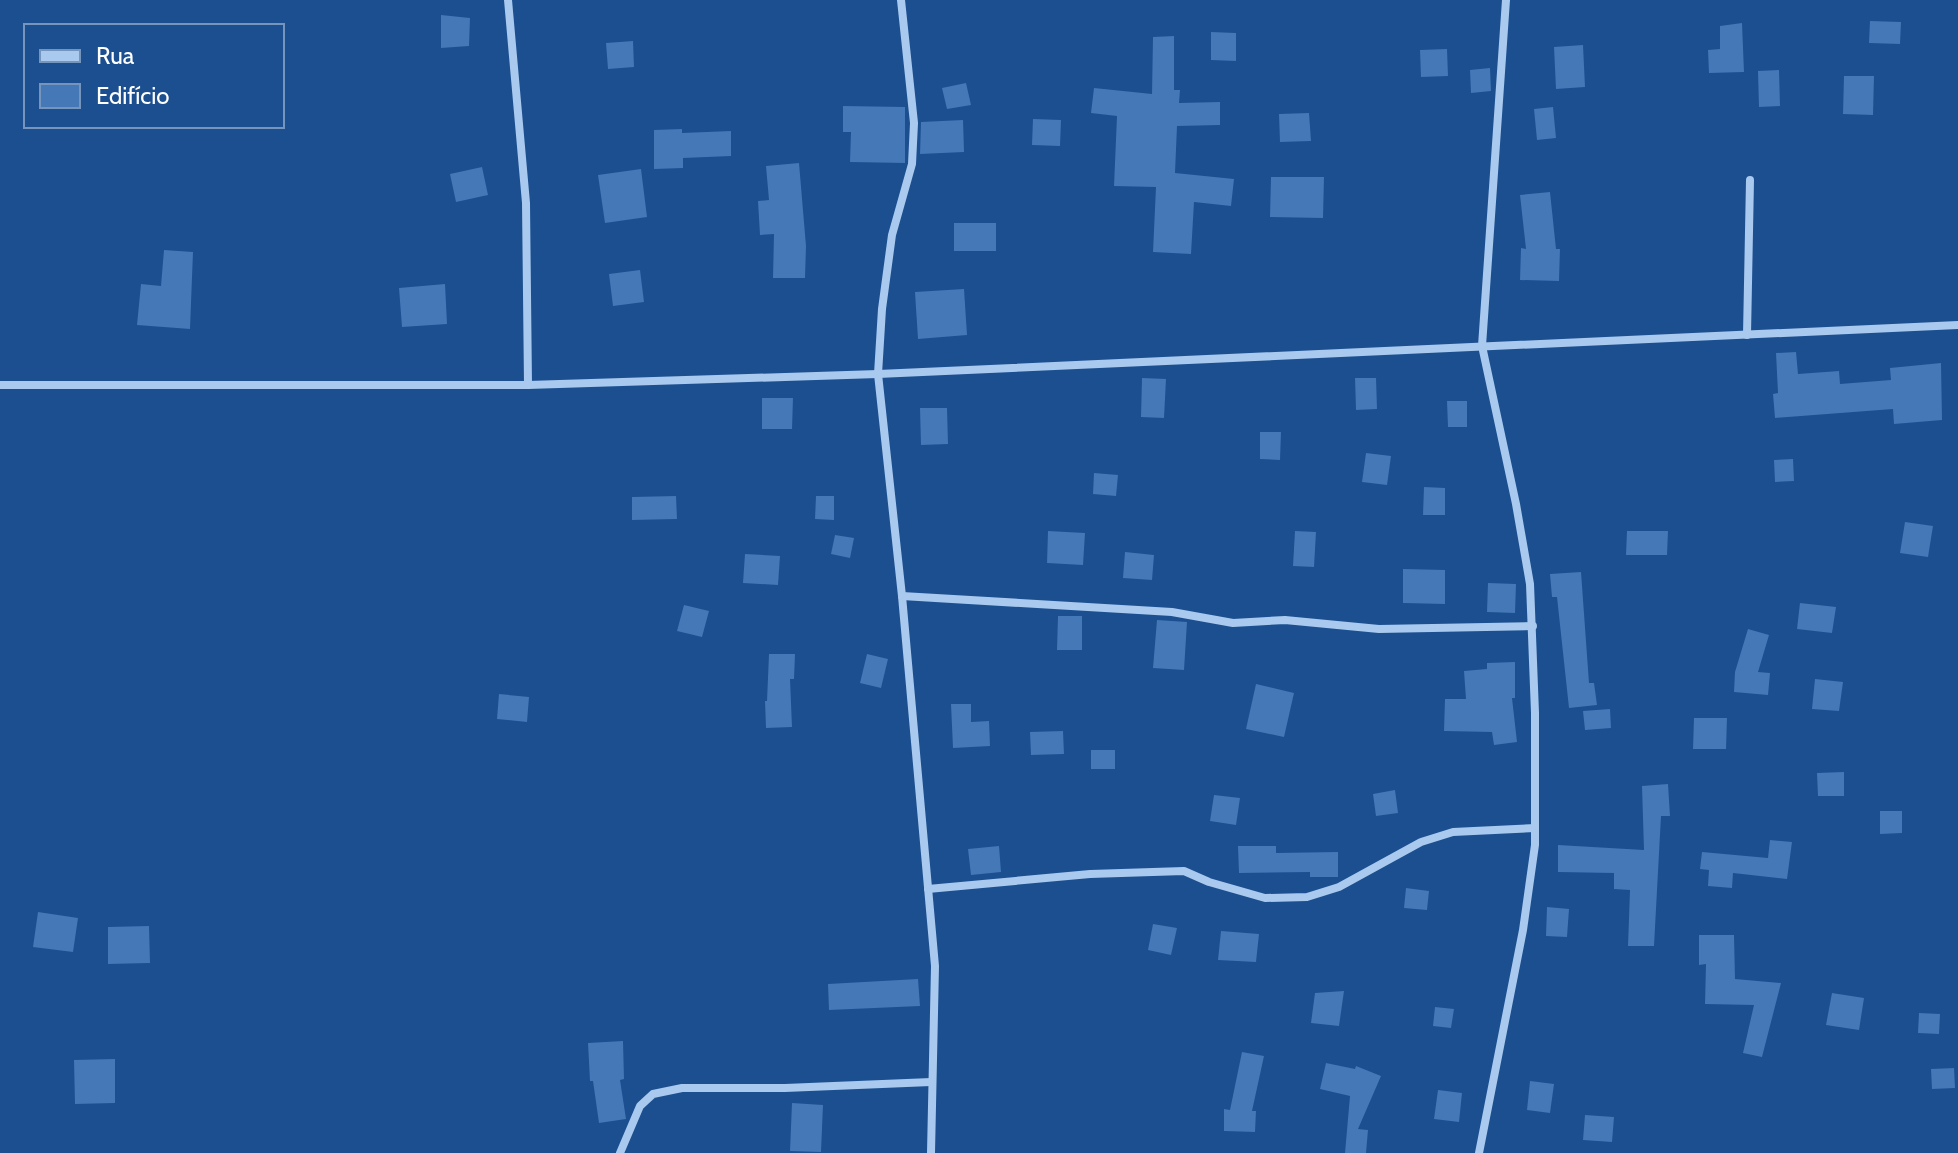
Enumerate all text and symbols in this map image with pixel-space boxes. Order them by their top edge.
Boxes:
legend [24,24,284,128]
text: Rua [96,41,135,70]
text: Edifício [96,81,170,110]

